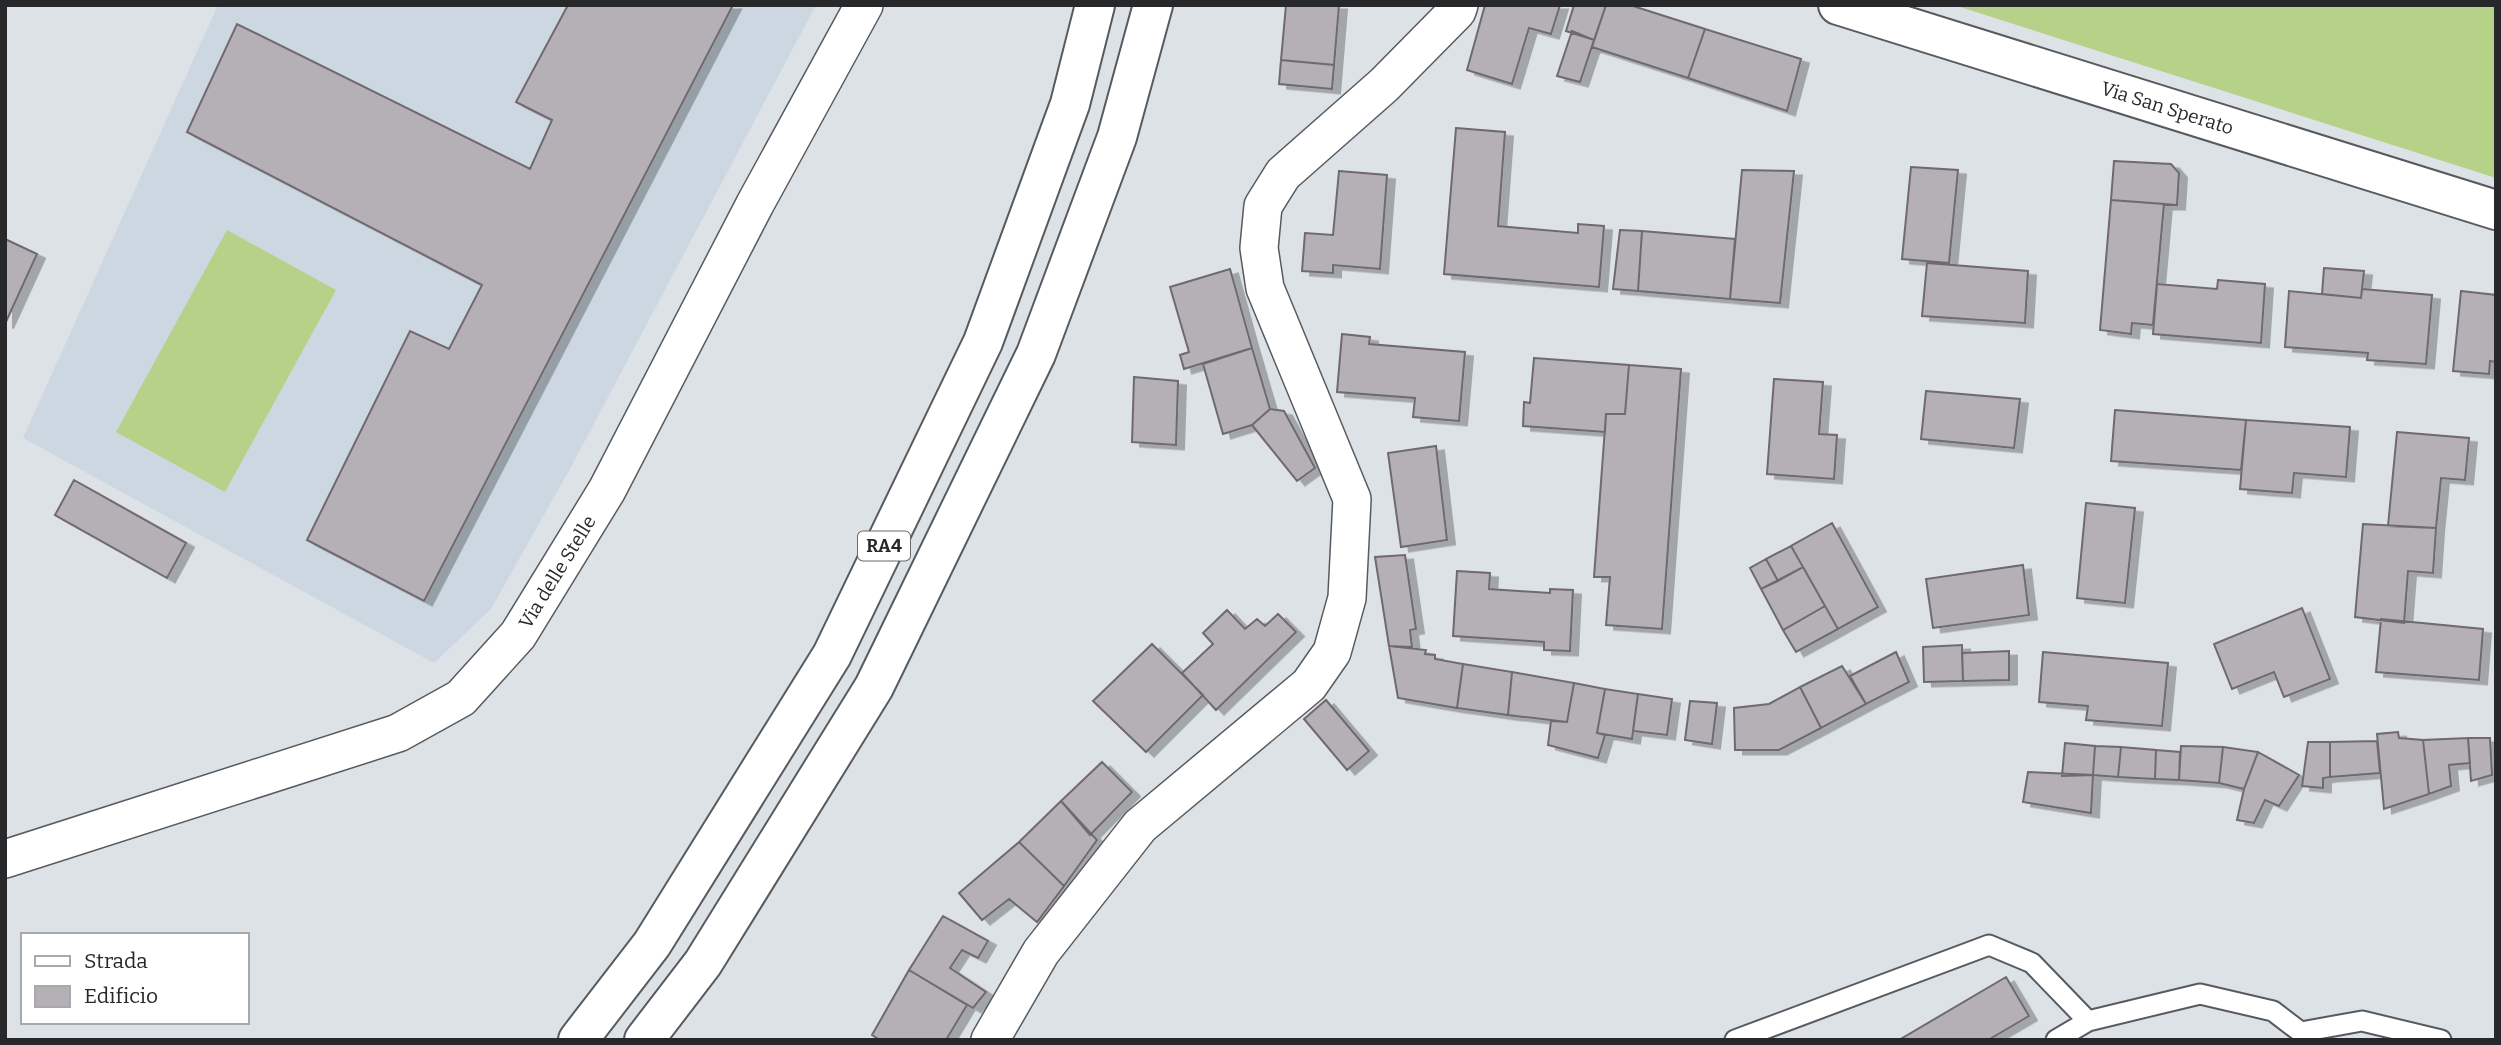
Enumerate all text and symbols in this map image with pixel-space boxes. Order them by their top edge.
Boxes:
street label: Via San Sperato [2098,77,2236,140]
street label: Via delle Stelle [514,511,601,633]
road number: RA4 [858,532,910,560]
legend [21,933,248,1024]
text: Strada [84,948,148,974]
text: Edificio [84,983,158,1009]

